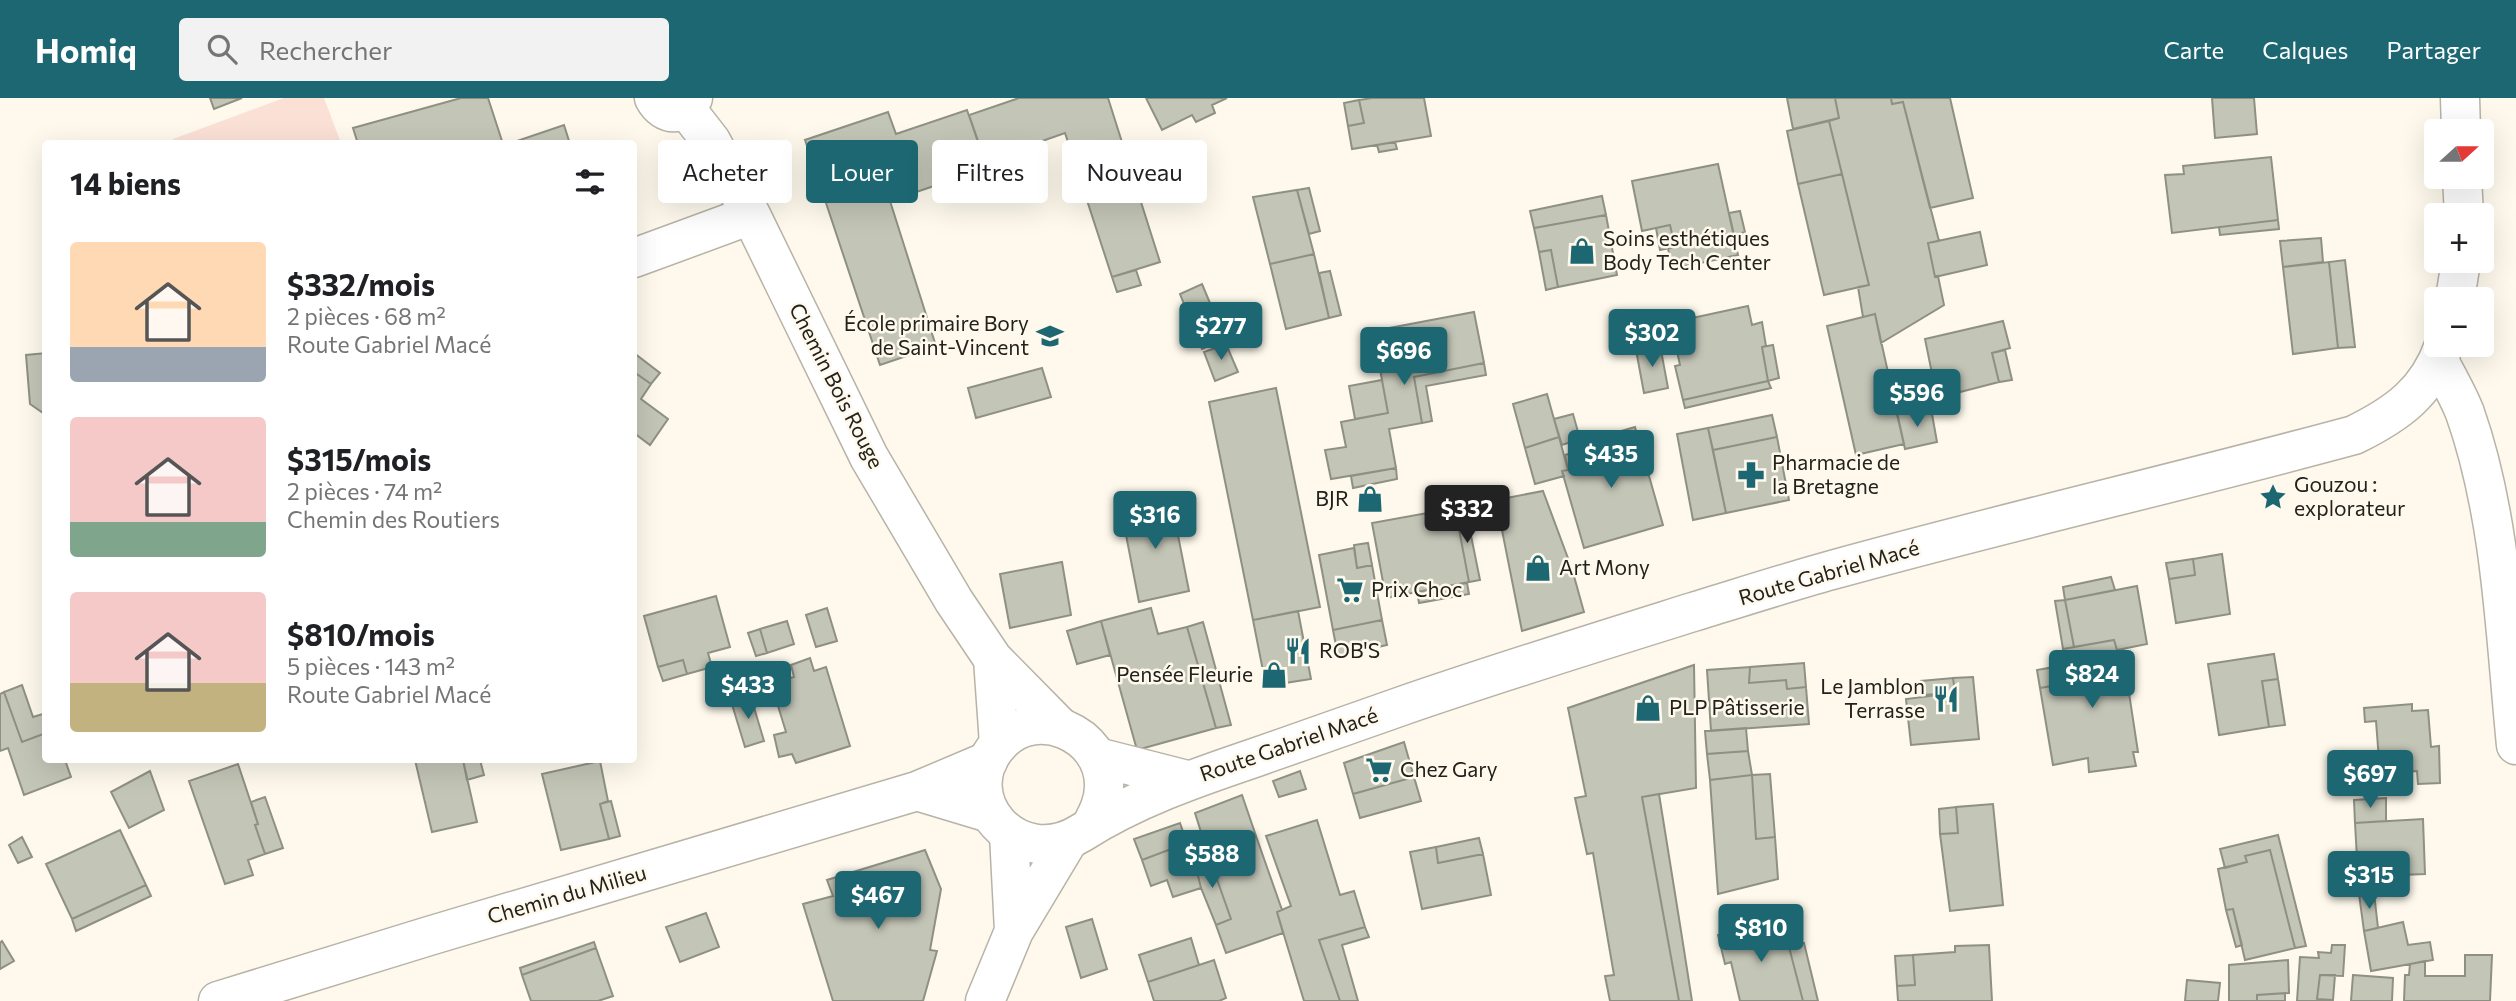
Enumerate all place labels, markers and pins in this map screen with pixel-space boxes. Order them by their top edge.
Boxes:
place label: Soins esthétiques Body Tech Center [1603,225,1771,274]
shop icon: Soins esthétiques Body Tech Center [1567,236,1597,266]
pin: $277 [1180,302,1262,362]
place label: École primaire Bory de Saint-Vincent [844,310,1029,359]
pin: $302 [1611,310,1693,369]
school or university icon: École primaire Bory de Saint-Vincent [1035,321,1065,351]
pin: $696 [1363,328,1445,387]
pin: $596 [1876,370,1958,429]
pin: $435 [1570,430,1652,490]
place label: Pharmacie de la Bretagne [1772,449,1900,498]
pharmacy icon: Pharmacie de la Bretagne [1736,460,1766,490]
place label: Gouzou : explorateur [2294,471,2405,520]
place icon: Gouzou : explorateur [2258,482,2288,512]
shop icon: BJR [1355,484,1385,514]
place label: BJR [1315,485,1349,510]
pin: $332 [1426,486,1508,545]
pin: $316 [1114,491,1196,551]
shop icon: Art Mony [1523,553,1553,583]
place label: Art Mony [1559,554,1650,579]
supermarket icon: Prix Choc [1335,575,1365,605]
place label: Prix Choc [1371,576,1463,601]
restaurant icon: ROB'S [1283,636,1313,666]
place label: ROB'S [1319,637,1380,662]
pin: $824 [2051,650,2133,710]
shop icon: Pensée Fleurie [1259,660,1289,690]
place label: Pensée Fleurie [1116,661,1253,686]
pin: $433 [707,662,789,721]
place label: Le Jamblon Terrasse [1820,673,1925,722]
restaurant icon: Le Jamblon Terrasse [1931,684,1961,714]
shop icon: PLP Pâtisserie [1633,693,1663,723]
place label: PLP Pâtisserie [1669,694,1805,719]
pin: $697 [2329,750,2411,810]
supermarket icon: Chez Gary [1364,755,1394,785]
place label: Chez Gary [1400,756,1498,781]
pin: $588 [1171,830,1253,890]
pin: $315 [2328,852,2410,911]
pin: $467 [837,872,919,931]
pin: $810 [1720,904,1802,964]

